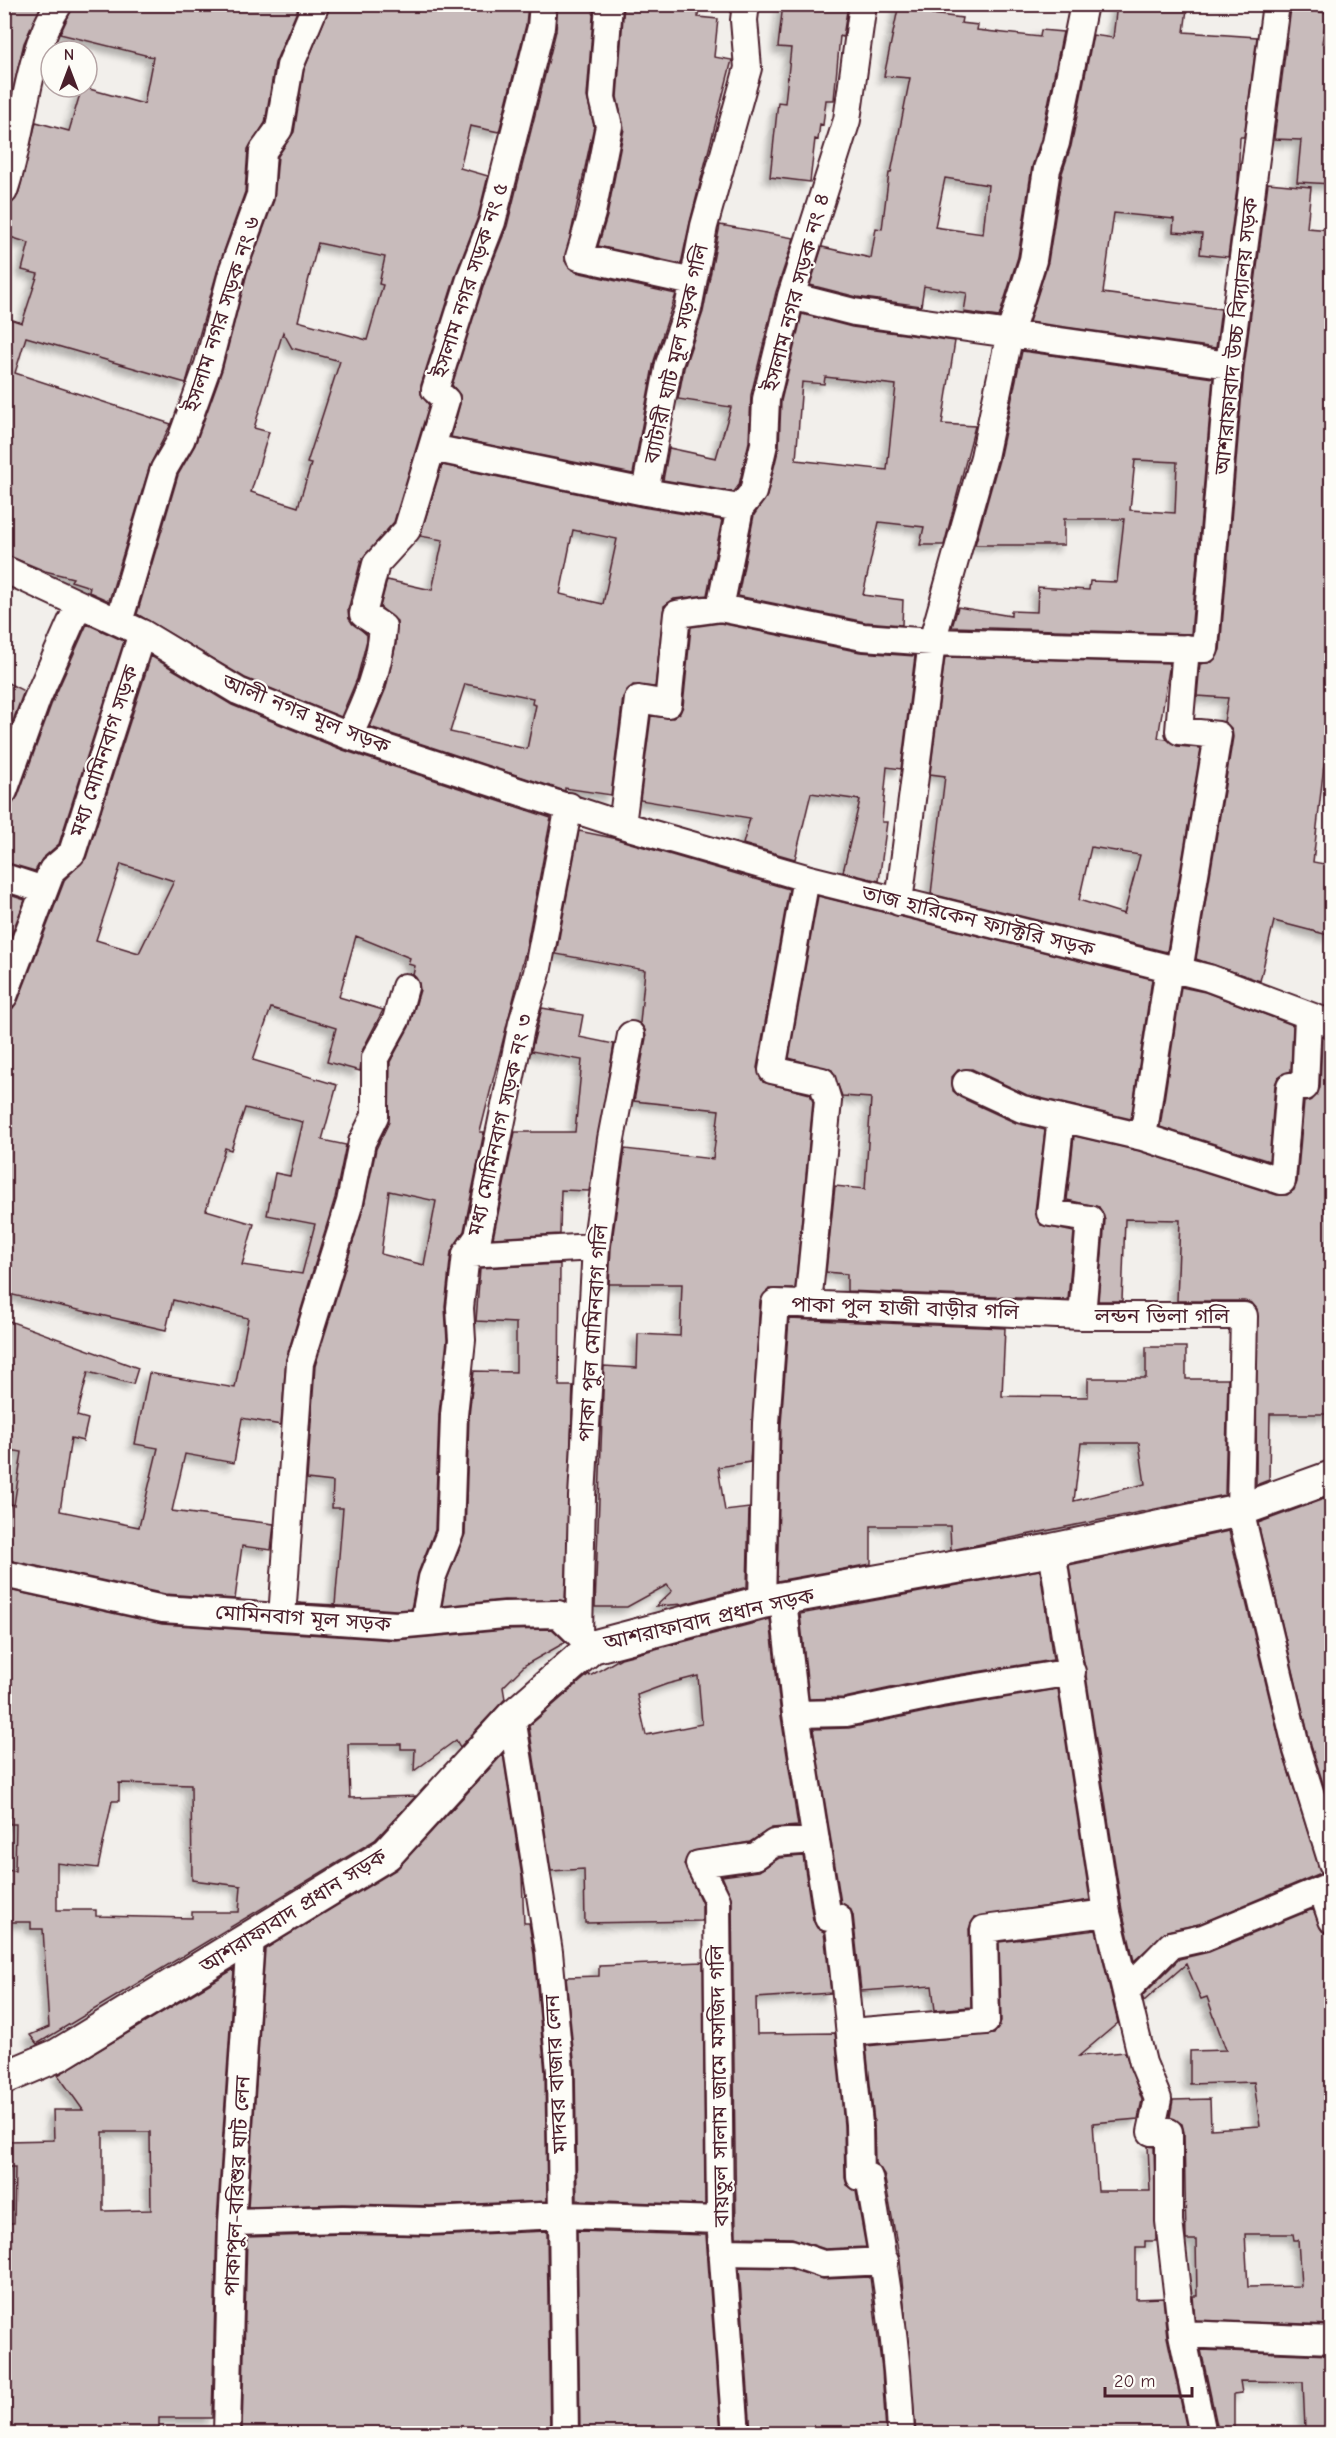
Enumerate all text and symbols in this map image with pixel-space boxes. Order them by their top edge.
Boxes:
north arrow [39,39,99,99]
text: N [64,46,74,64]
street label: ইসলাম নগর সড়ক নং ৫ [427,179,513,382]
street label: ইসলাম নগর সড়ক নং ৪ [758,190,834,395]
street label: আশরাফাবাদ উচ্চ বিদ্যালয় সড়ক [1209,195,1263,477]
street label: ইসলাম নগর সড়ক নং ৬ [179,213,265,416]
street label: ব্যাটারী ঘাট মূল সড়ক গলি [639,241,714,467]
street label: মধ্য মোমিনবাগ সড়ক [65,661,143,841]
street label: আলী নগর মূল সড়ক [218,669,394,760]
street label: তাজ হারিকেন ফ্যাক্টরি সড়ক [858,880,1098,962]
street label: মধ্য মোমিনবাগ সড়ক নং ৩ [463,1012,537,1239]
street label: পাকা পুল মোমিনবাগ গলি [573,1223,613,1443]
street label: পাকা পুল হাজী বাড়ীর গলি [791,1292,1020,1324]
street label: লন্ডন ভিলা গলি [1094,1304,1230,1328]
street label: আশরাফাবাদ প্রধান সড়ক [600,1583,818,1655]
street label: মোমিনবাগ মূল সড়ক [214,1600,393,1637]
street label: আশরাফাবাদ প্রধান সড়ক [194,1843,392,1979]
street label: বায়তুল সালাম জামে মসজিদ গলি [705,1944,734,2228]
street label: মাদবর বাজার লেন [540,1994,572,2155]
street label: পাকাপুল-বরিশুর ঘাট লেন [219,2075,255,2297]
scale bar [1105,2360,1192,2398]
text: 20 m [1114,2371,1155,2392]

